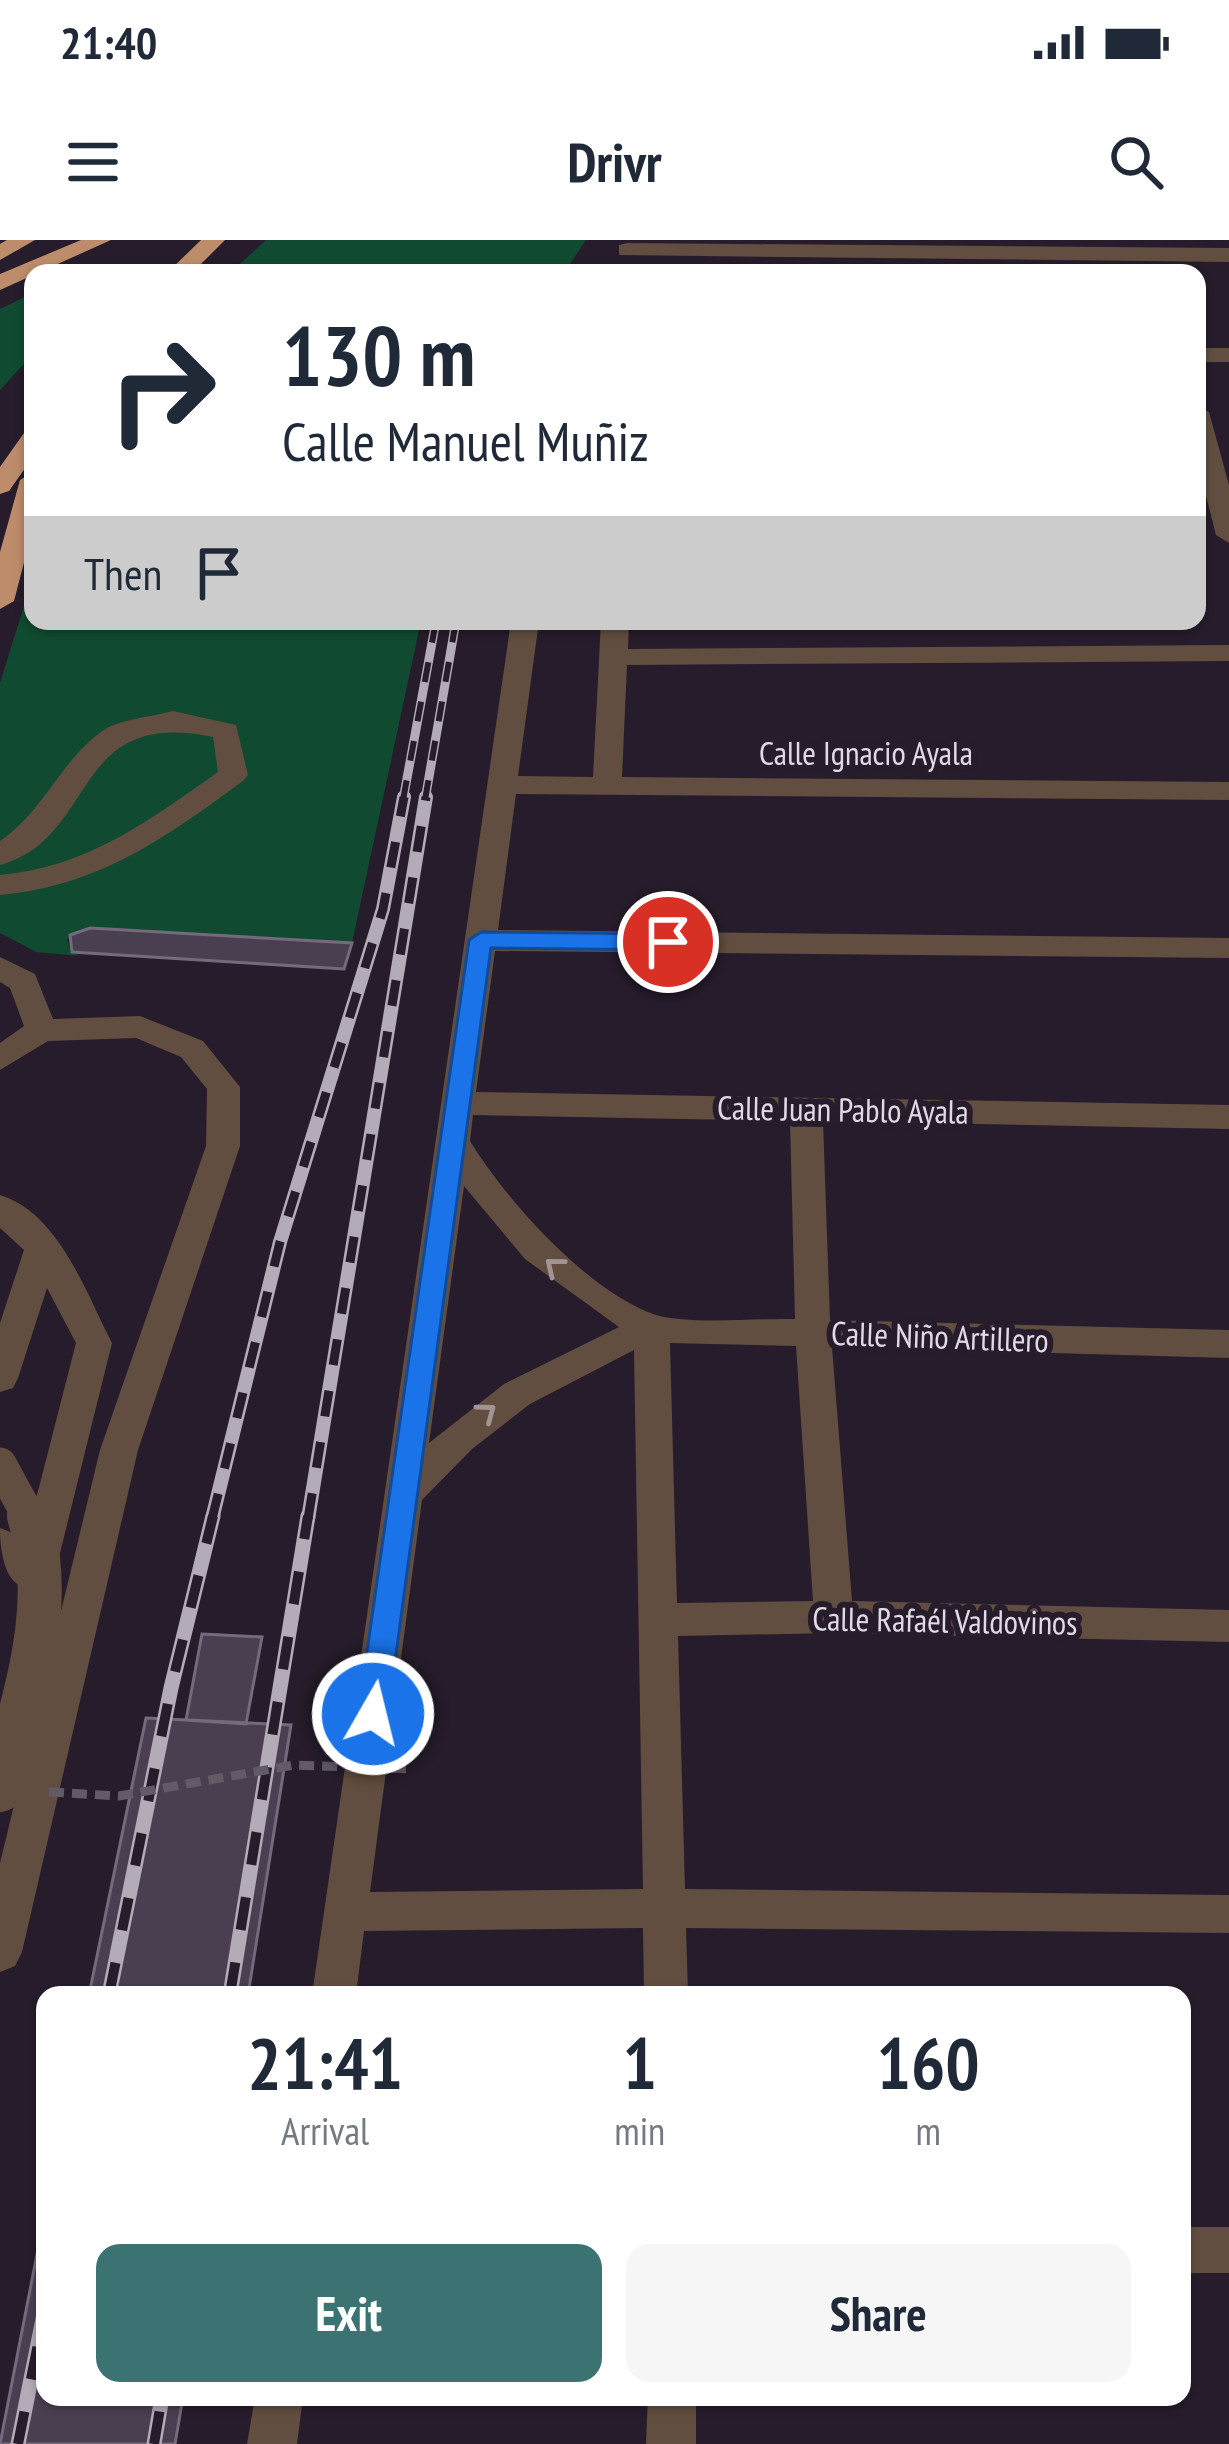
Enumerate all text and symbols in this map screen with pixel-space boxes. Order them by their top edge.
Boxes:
text: 21:40 [60,13,157,71]
text: Drivr [567,127,662,197]
icon: menu [60,129,126,195]
icon: search [1103,129,1169,195]
text: 130 m [282,300,475,409]
icon: right [84,312,240,468]
text: Calle Manuel Muñiz [282,406,649,476]
icon: arrive [186,540,252,606]
text: Then [84,544,162,602]
street label: Calle Ignacio Ayala [759,731,973,774]
pin [617,891,719,993]
icon: arrive [635,909,701,975]
street label: Calle Juan Pablo Ayala [717,1085,969,1133]
one-way arrow [545,1259,567,1280]
street label: Calle Niño Artillero [830,1311,1050,1361]
one-way arrow [473,1405,495,1426]
street label: Calle Rafaél Valdovinos [812,1596,1078,1644]
position arrow [310,1651,436,1777]
text: 21:41 [247,2016,403,2109]
text: 1 [623,2016,657,2109]
text: 160 [876,2016,980,2109]
text: Arrival [281,2105,369,2156]
text: min [614,2105,665,2156]
text: m [915,2105,941,2156]
button: Exit [96,2244,602,2382]
button: Share [626,2244,1131,2382]

